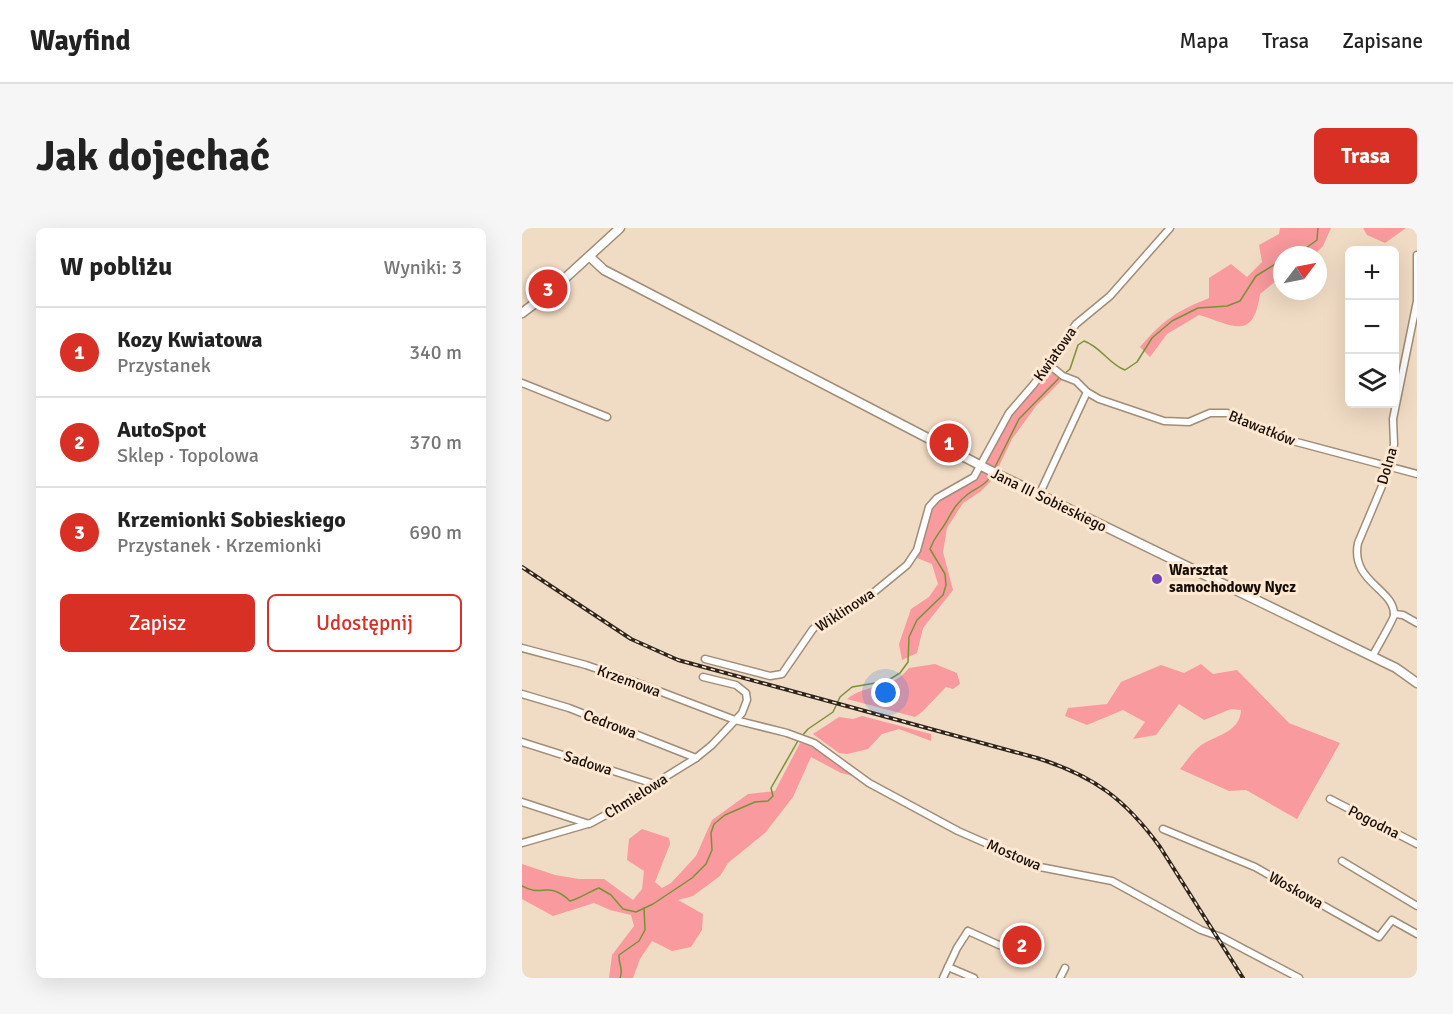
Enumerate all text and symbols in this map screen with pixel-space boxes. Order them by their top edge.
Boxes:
text: Wayfind [30,24,131,58]
text: Mapa [1179,28,1229,54]
text: Trasa [1262,28,1309,54]
text: Zapisane [1342,28,1423,54]
button: Trasa [1314,128,1417,184]
text: Jak dojechać [36,131,270,182]
north arrow [1273,246,1327,300]
map controls [1345,246,1399,408]
button: + [1345,246,1399,300]
text: W pobliżu [60,251,172,283]
text: Wyniki: 3 [383,255,462,280]
pin: 3 [528,266,568,312]
button: − [1345,300,1399,354]
street label: Kwiatowa [1030,323,1080,385]
text: Kozy Kwiatowa [117,326,263,353]
text: 1 [74,340,85,365]
text: 340 m [409,340,462,365]
text: Przystanek [117,353,211,378]
button: layers [1345,354,1399,408]
street label: Bławatków [1226,406,1298,450]
text: AutoSpot [117,416,206,443]
pin: 1 [930,420,968,466]
text: 2 [74,430,85,455]
text: 370 m [409,430,462,455]
text: Sklep · Topolowa [117,443,259,468]
street label: Dolna [1373,445,1401,487]
street label: Jana III Sobieskiego [988,464,1110,536]
text: Krzemionki Sobieskiego [117,506,346,533]
text: 3 [74,520,85,545]
text: 690 m [409,520,462,545]
text: Przystanek · Krzemionki [117,533,322,558]
place label: Warsztat samochodowy Nycz [1169,561,1296,596]
marker: Warsztat samochodowy Nycz [1150,572,1164,586]
street label: Wiklinowa [812,584,878,636]
button: Zapisz [60,594,255,652]
button: Udostępnij [267,594,462,652]
street label: Krzemowa [595,661,663,701]
your location [871,678,900,707]
street label: Cedrowa [581,706,639,742]
street label: Sadowa [562,747,614,779]
street label: Chmielowa [601,770,671,822]
street label: Pogodna [1345,801,1403,843]
street label: Mostowa [984,835,1044,875]
street label: Woskowa [1266,868,1326,912]
pin: 2 [1002,922,1042,968]

